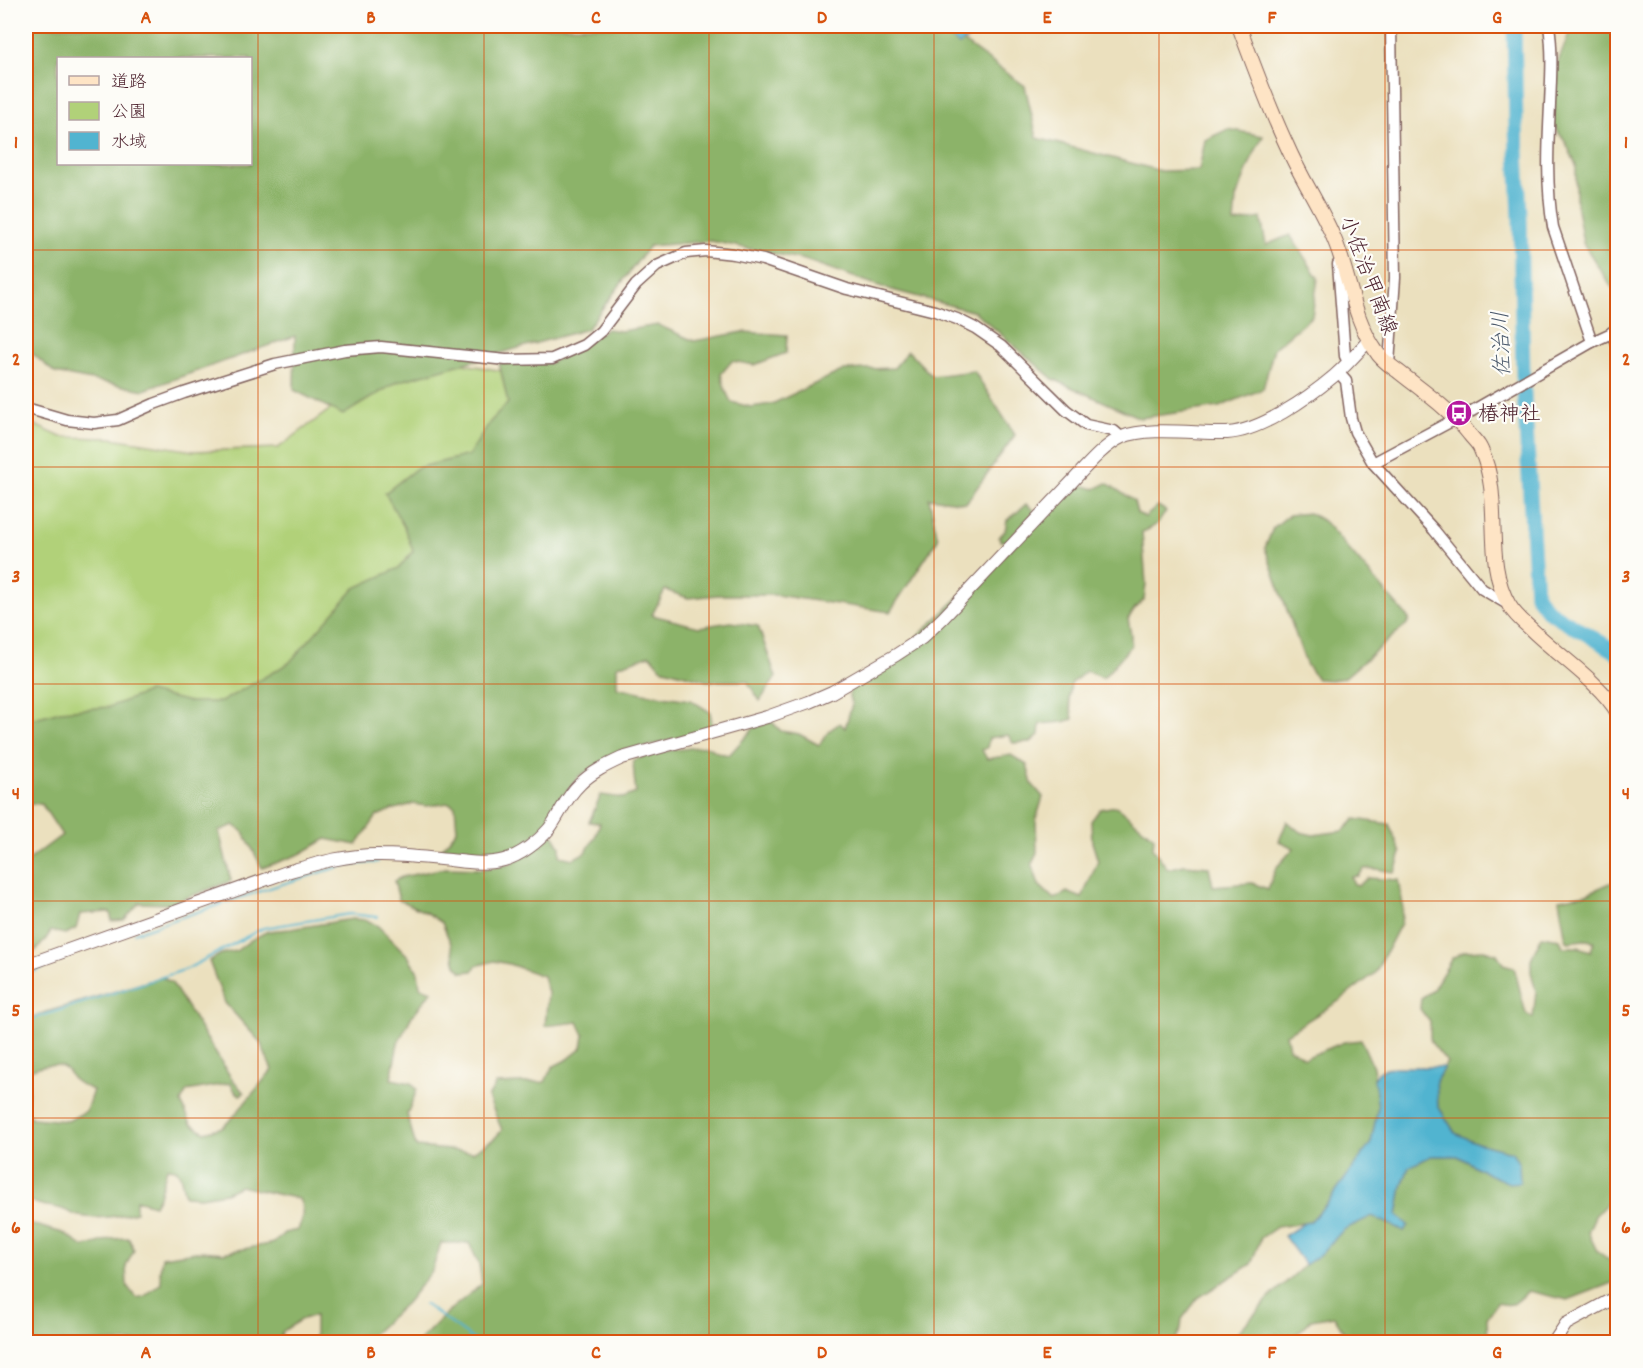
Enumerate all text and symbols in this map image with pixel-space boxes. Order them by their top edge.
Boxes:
text: A [141,5,152,33]
text: B [366,5,376,33]
text: C [591,5,601,33]
text: D [817,5,828,33]
text: E [1042,5,1052,33]
text: F [1268,5,1278,33]
text: G [1492,5,1502,33]
legend [57,57,252,165]
text: 道路 [111,71,147,96]
text: 公園 [111,101,147,126]
text: 1 [14,130,18,158]
text: 1 [1624,130,1628,158]
text: 水域 [111,131,147,156]
street label: 小佐治甲南線 [1330,212,1403,340]
water label: 佐治川 [1487,310,1520,377]
text: 2 [12,347,20,375]
text: 2 [1622,347,1630,375]
bus stop icon: 椿神社 [1444,398,1474,428]
place label: 椿神社 [1478,401,1541,431]
text: 3 [12,564,20,592]
text: 3 [1622,564,1630,592]
text: 4 [12,781,20,809]
text: 4 [1622,781,1630,809]
text: 5 [11,998,21,1026]
text: 5 [1621,998,1631,1026]
text: 6 [11,1215,21,1243]
text: 6 [1621,1215,1631,1243]
text: A [141,1340,152,1368]
text: B [366,1340,376,1368]
text: C [591,1340,601,1368]
text: D [817,1340,828,1368]
text: E [1042,1340,1052,1368]
text: F [1268,1340,1278,1368]
text: G [1492,1340,1502,1368]

